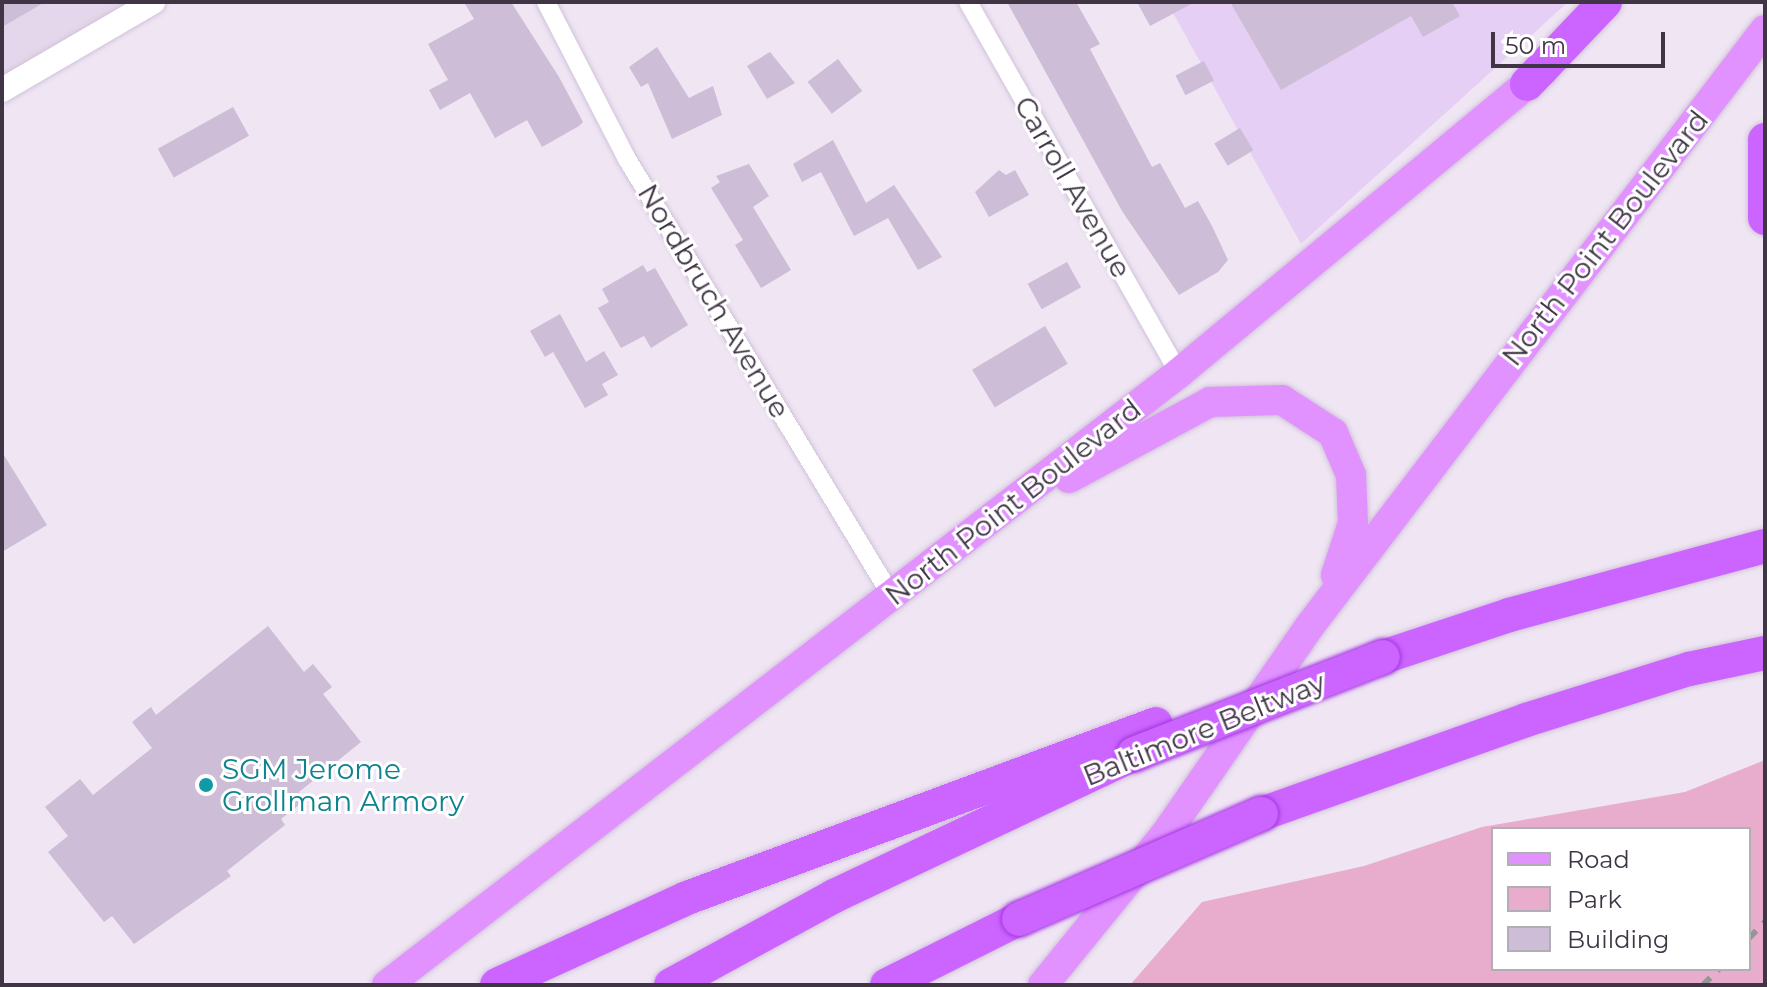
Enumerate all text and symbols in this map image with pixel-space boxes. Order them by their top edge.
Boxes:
scale bar [1495,16,1669,66]
text: 50 m [1505,31,1566,60]
street label: Carroll Avenue [1008,90,1138,284]
street label: North Point Boulevard [1495,104,1715,372]
street label: Nordbruch Avenue [631,178,797,424]
street label: North Point Boulevard [879,392,1147,612]
street label: Baltimore Beltway [1078,665,1330,793]
place label: SGM Jerome Grollman Armory [222,752,464,818]
marker: SGM Jerome Grollman Armory [197,776,215,794]
legend [1491,827,1751,971]
text: Road [1567,845,1630,874]
text: Park [1567,885,1622,914]
text: Building [1567,925,1670,954]

